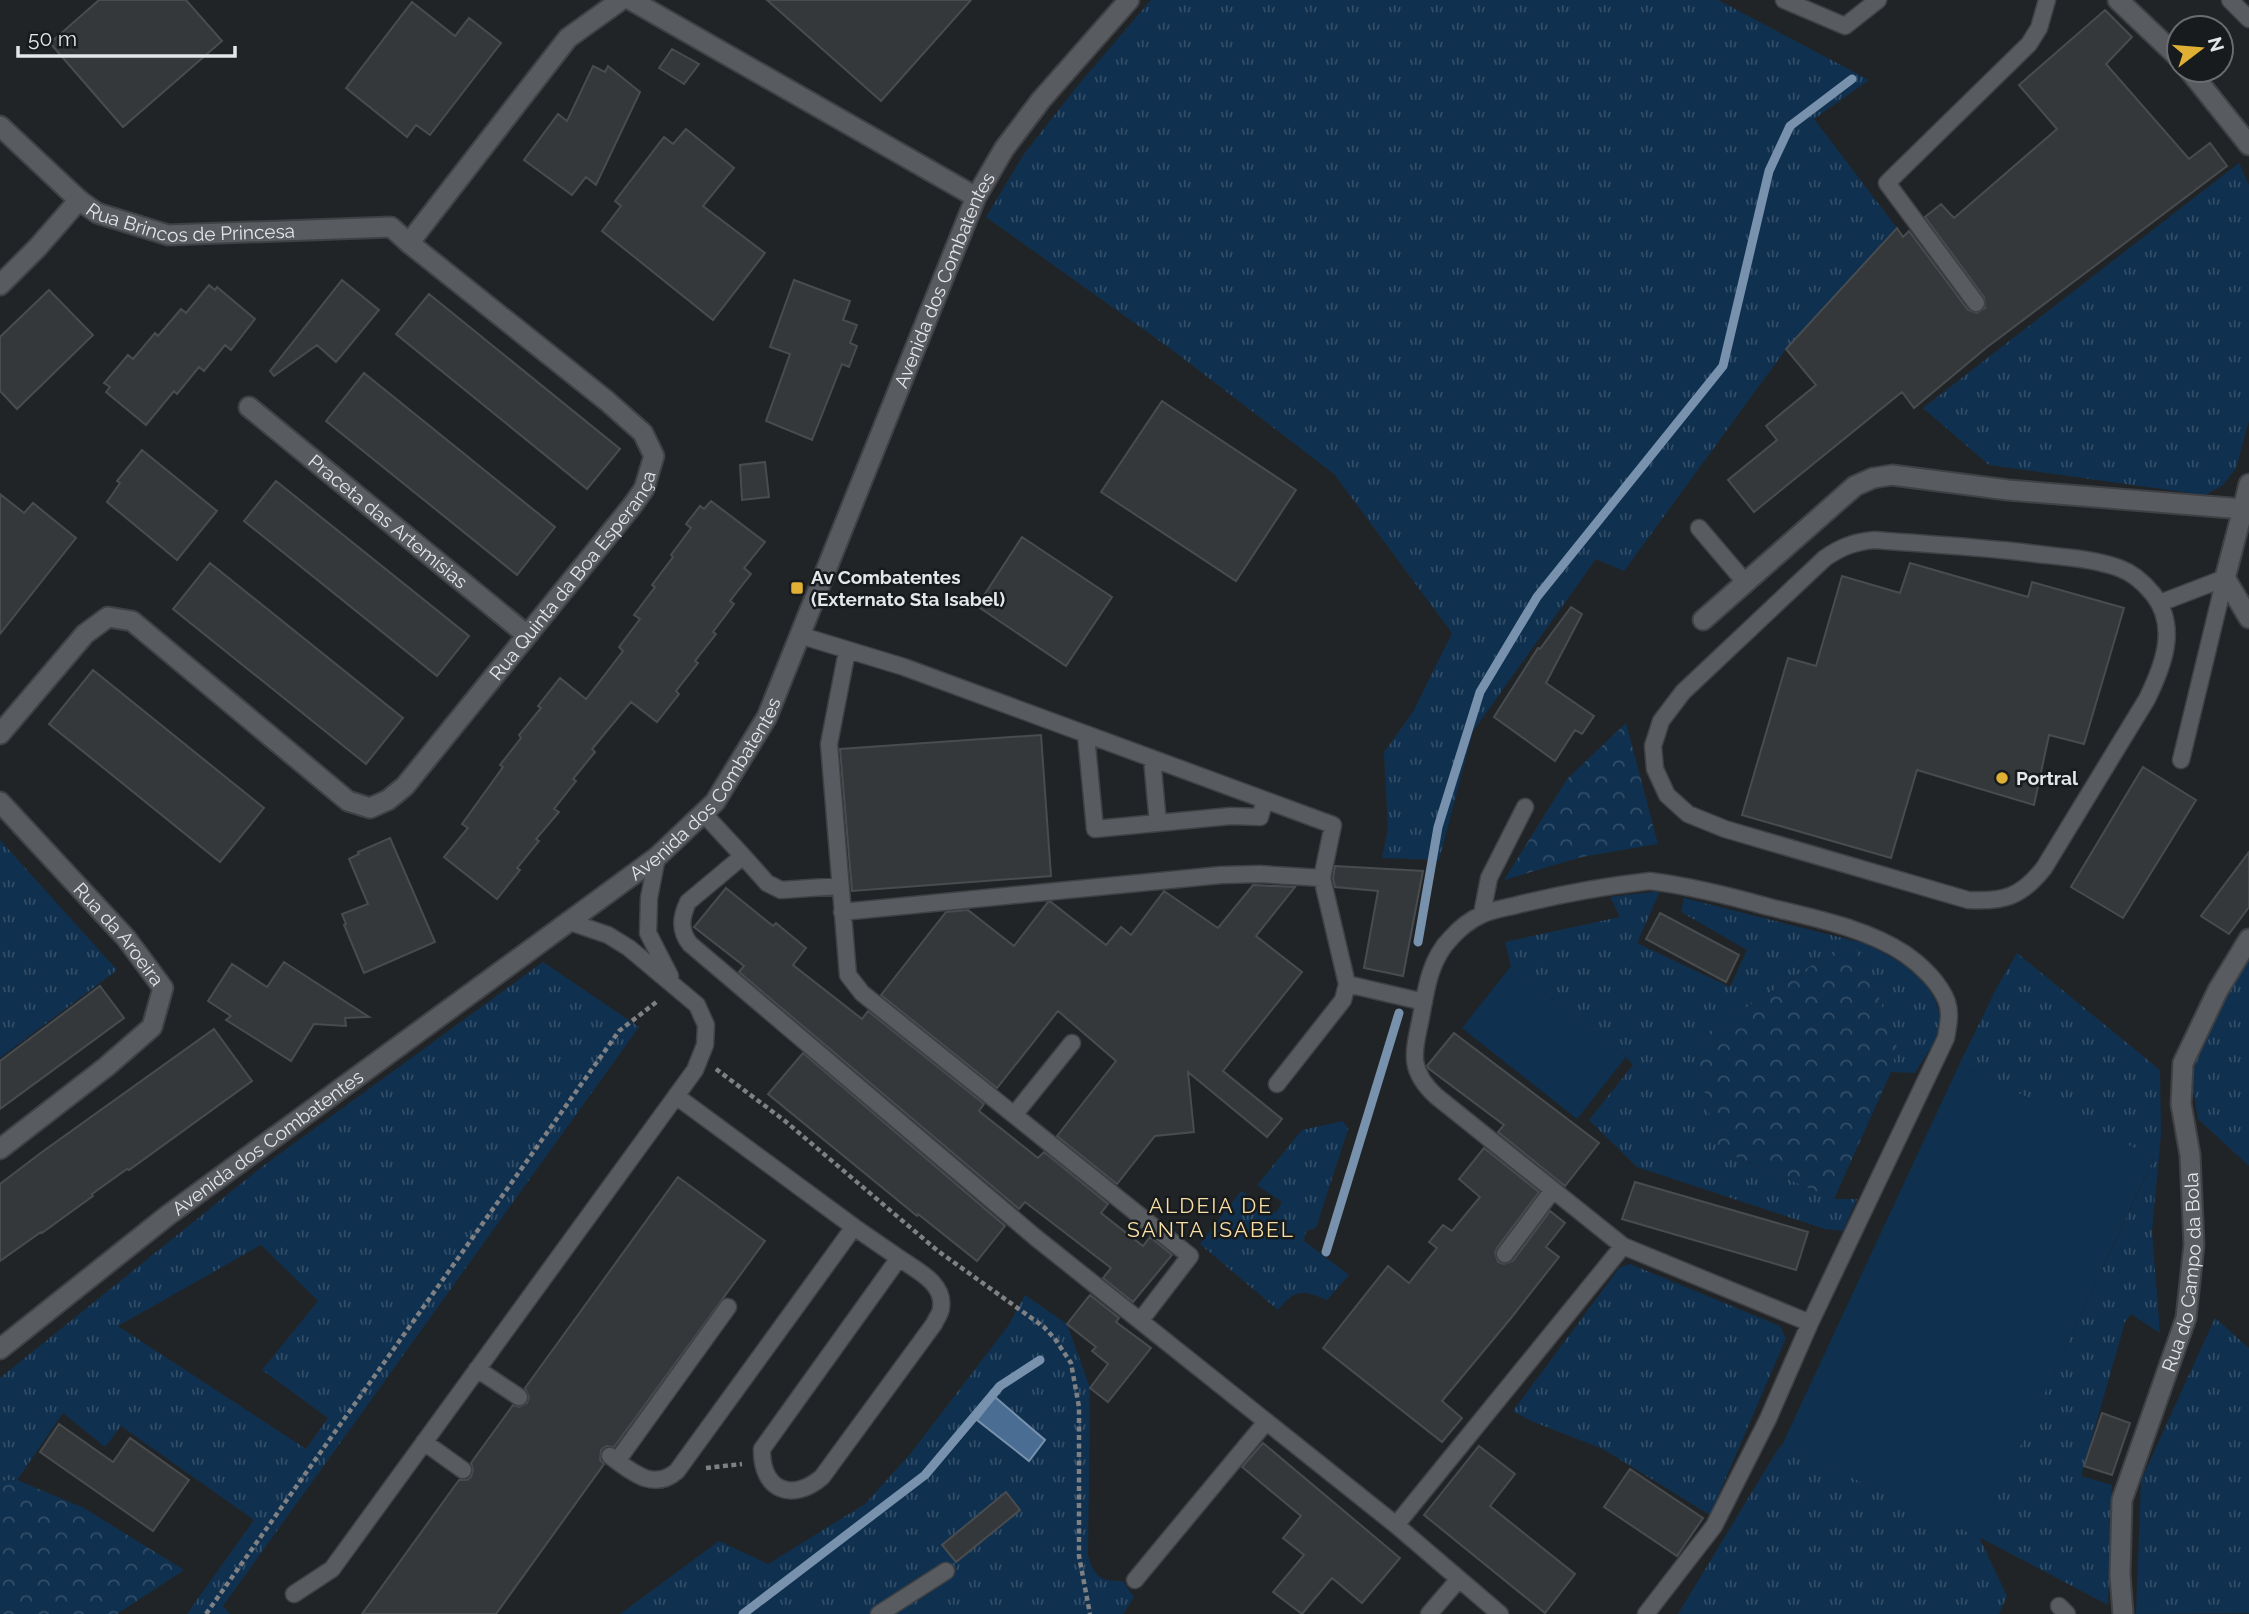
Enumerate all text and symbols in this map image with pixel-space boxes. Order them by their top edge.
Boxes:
scale bar [18,14,234,58]
north arrow [2165,14,2235,84]
text: 50 m [28,26,77,51]
text: N [2204,34,2229,54]
street label: Avenida dos Combatentes [889,168,999,391]
street label: Rua Brincos de Princesa [82,198,295,246]
street label: Praceta das Artemísias [304,450,472,593]
street label: Rua Quinta da Boa Esperança [485,468,660,684]
place label: Av Combatentes (Externato Sta Isabel) [811,566,1005,610]
marker: Av Combatentes (Externato Sta Isabel) [789,580,805,596]
street label: Avenida dos Combatentes [625,694,785,885]
place label: Portral [2016,767,2079,789]
marker: Portral [1994,770,2010,786]
street label: Rua da Aroeira [69,878,169,990]
street label: Avenida dos Combatentes [168,1065,367,1220]
street label: Rua do Campo da Bola [2157,1172,2205,1375]
district label: ALDEIA DE SANTA ISABEL [1127,1193,1295,1242]

